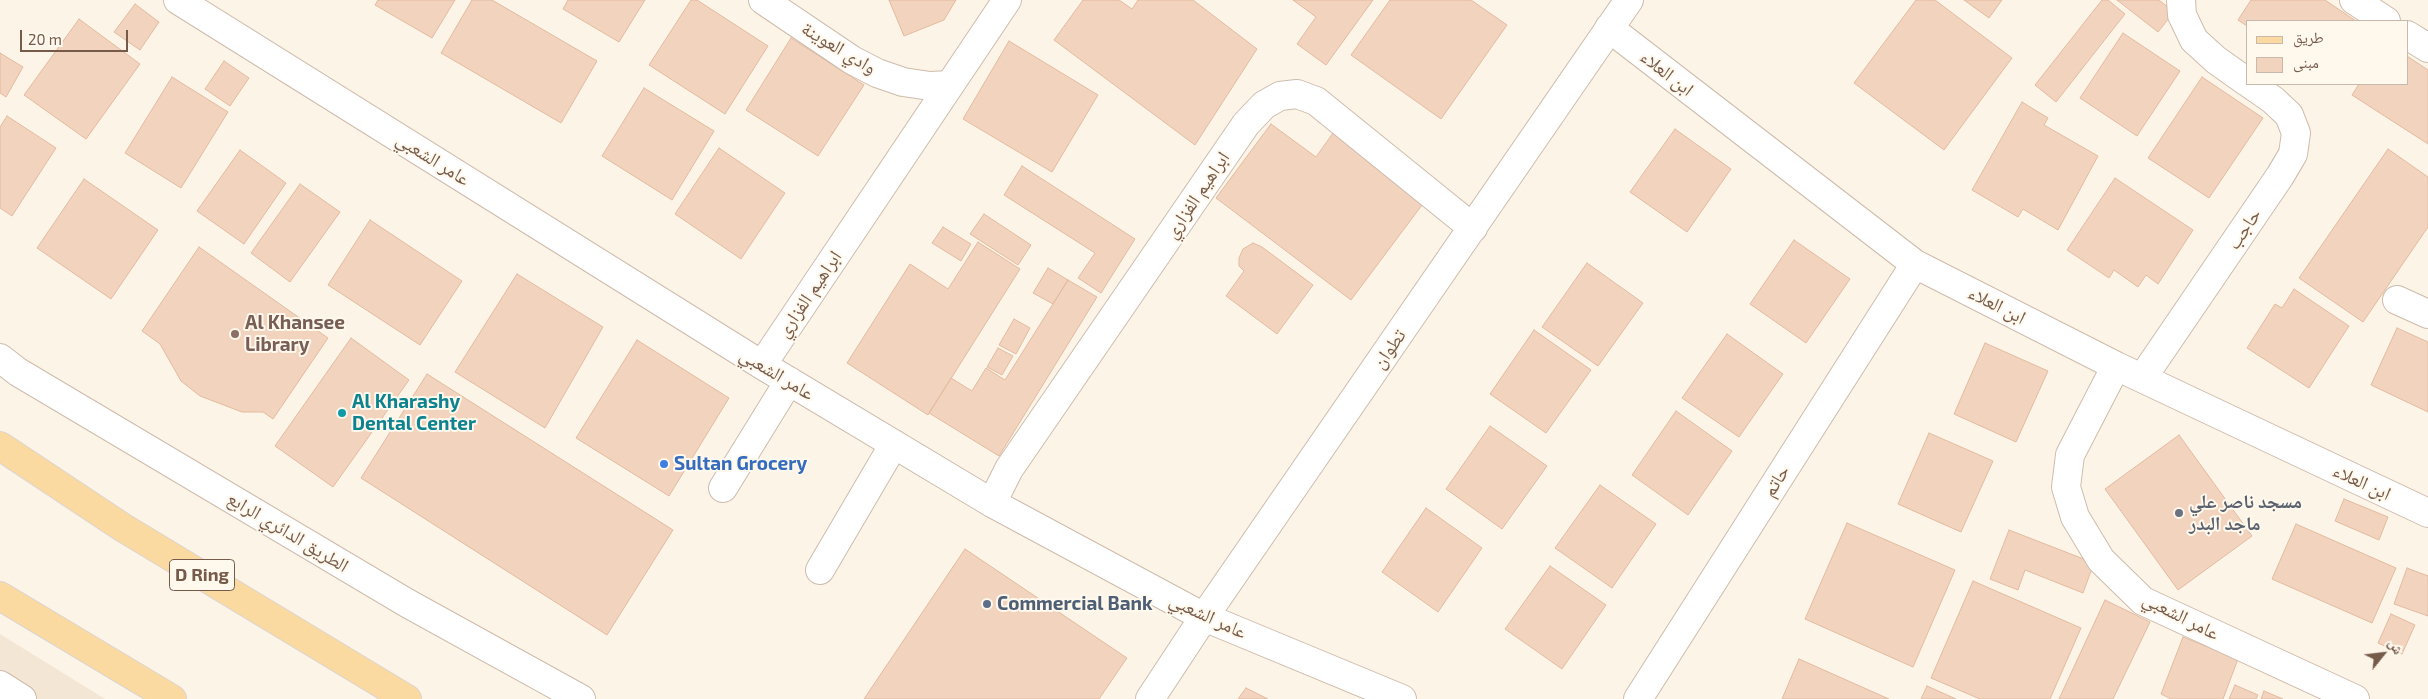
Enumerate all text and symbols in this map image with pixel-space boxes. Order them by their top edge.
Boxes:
street label: وادي العوينة [797,17,881,79]
scale bar [22,20,130,52]
legend [2246,20,2408,85]
text: طريق [2293,28,2324,46]
text: 20 m [28,30,62,48]
street label: ابن العلاء [1636,45,1698,101]
text: مبنى [2293,53,2319,71]
street label: عامر الشعبي [392,127,474,191]
street label: ابراهيم الفزاري [1160,147,1234,243]
street label: حاجب [2222,204,2266,254]
street label: ابراهيم الفزاري [772,246,846,342]
street label: ابن العلاء [1964,281,2030,329]
place label: Al Khansee Library [245,312,345,356]
street label: تطوان [1367,325,1411,373]
marker: Al Khansee Library [229,328,241,340]
street label: عامر الشعبي [736,343,818,405]
place label: Al Kharashy Dental Center [352,391,476,435]
marker: Al Kharashy Dental Center [336,407,348,419]
place label: Sultan Grocery [674,453,807,475]
marker: Sultan Grocery [658,458,670,470]
street label: ابن العلاء [2329,459,2395,505]
street label: حاتم [1757,461,1795,501]
street label: الطريق الدائري الرابع [223,487,353,577]
place label: مسجد ناصر علي ماجد البدر [2189,491,2302,535]
marker: مسجد ناصر علي ماجد البدر [2173,507,2185,519]
road number: D Ring [170,560,234,590]
street label: عامر الشعبي [2139,587,2223,645]
street label: عامر الشعبي [1166,588,1250,644]
place label: Commercial Bank [997,593,1153,615]
marker: Commercial Bank [981,598,993,610]
north arrow [2358,629,2408,679]
text: ش [2386,636,2408,657]

